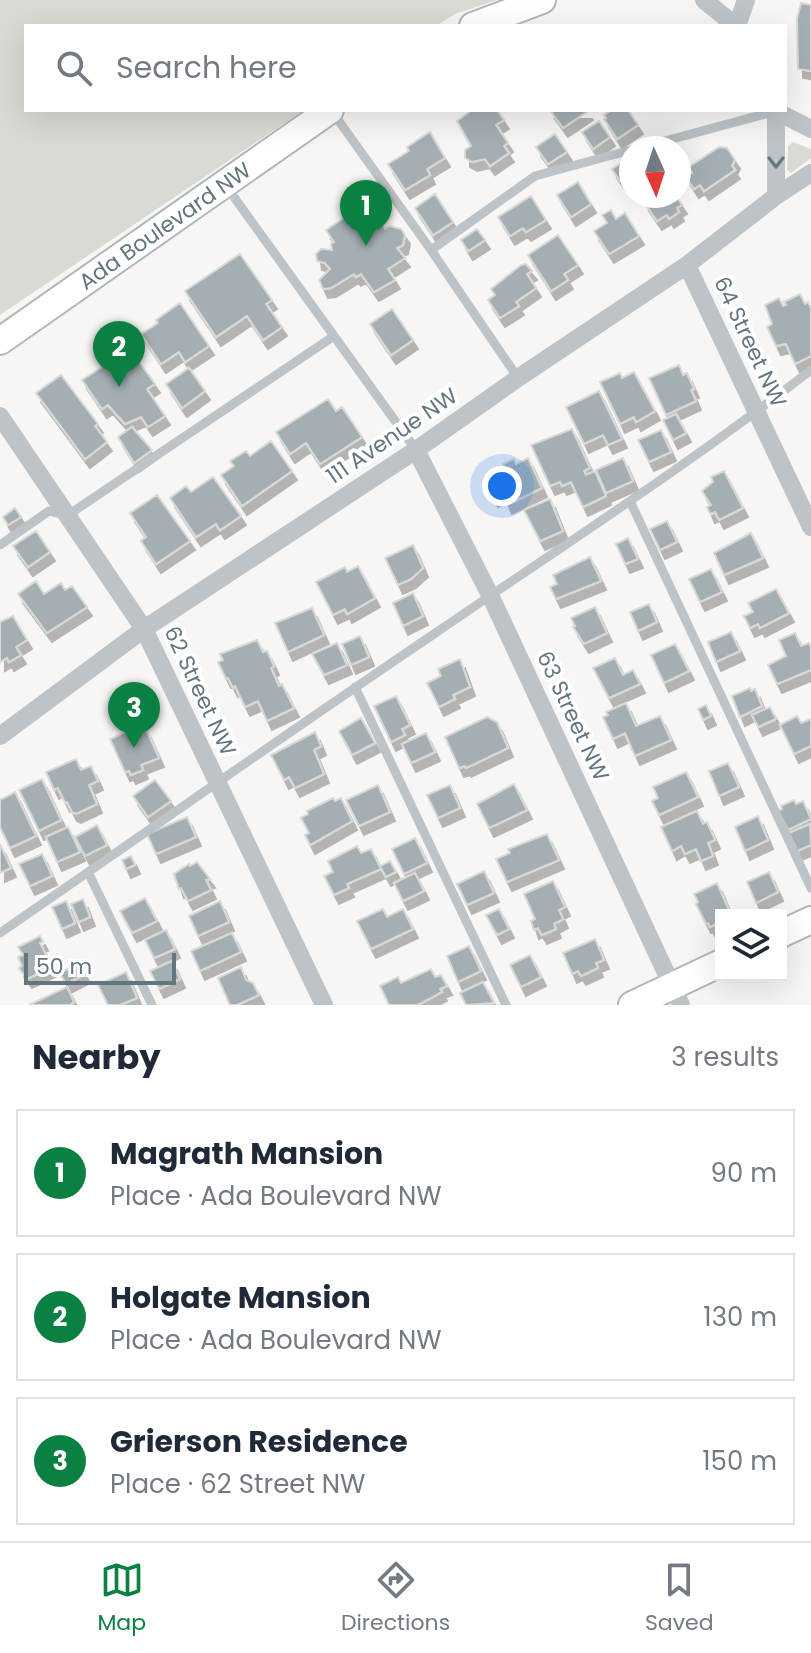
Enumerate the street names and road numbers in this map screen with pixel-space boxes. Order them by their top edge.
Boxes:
street label: Ada Boulevard NW [72,155,258,297]
street label: 64 Street NW [706,272,794,412]
street label: 111 Avenue NW [320,381,464,491]
street label: 62 Street NW [156,621,244,761]
street label: 63 Street NW [529,646,617,786]

